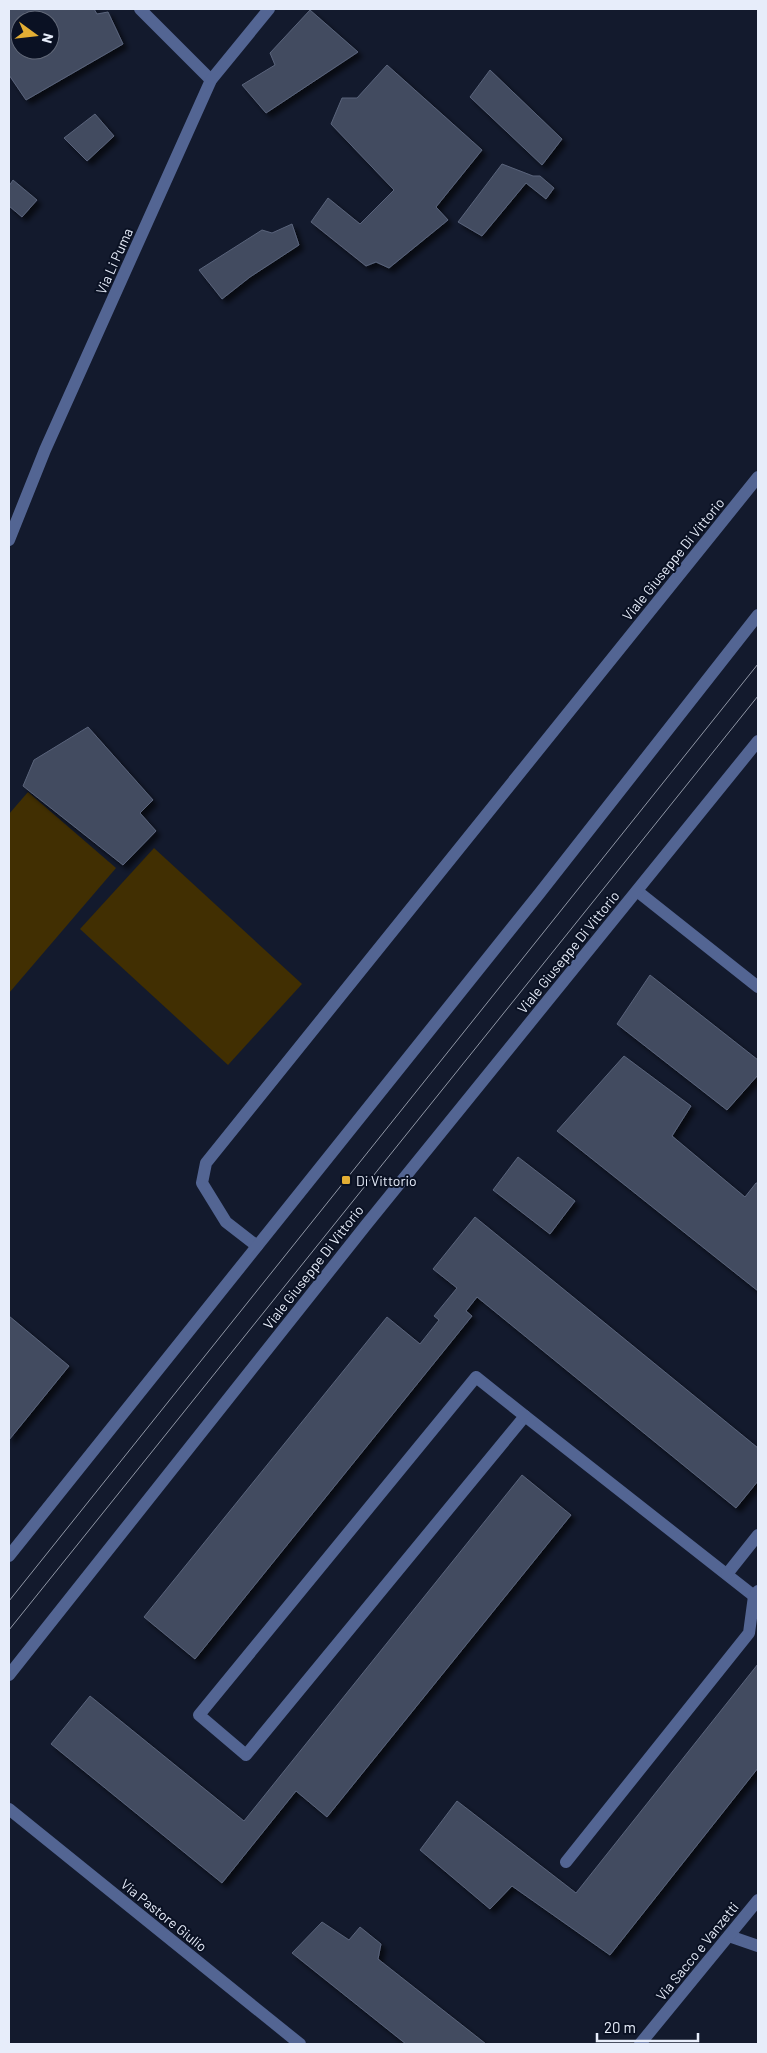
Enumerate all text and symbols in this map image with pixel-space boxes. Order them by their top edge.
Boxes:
north arrow [10,10,60,60]
text: N [39,32,57,45]
street label: Via Li Puma [92,225,136,297]
street label: Viale Giuseppe Di Vittorio [618,494,728,624]
street label: Viale Giuseppe Di Vittorio [513,887,623,1017]
place label: Di Vittorio [356,1172,417,1189]
marker: Di Vittorio [340,1174,352,1186]
street label: Viale Giuseppe Di Vittorio [259,1202,367,1332]
street label: Via Pastore Giulio [118,1875,210,1955]
street label: Via Sacco e Vanzetti [652,1898,742,2004]
scale bar [597,2010,698,2042]
text: 20 m [604,2018,636,2036]

